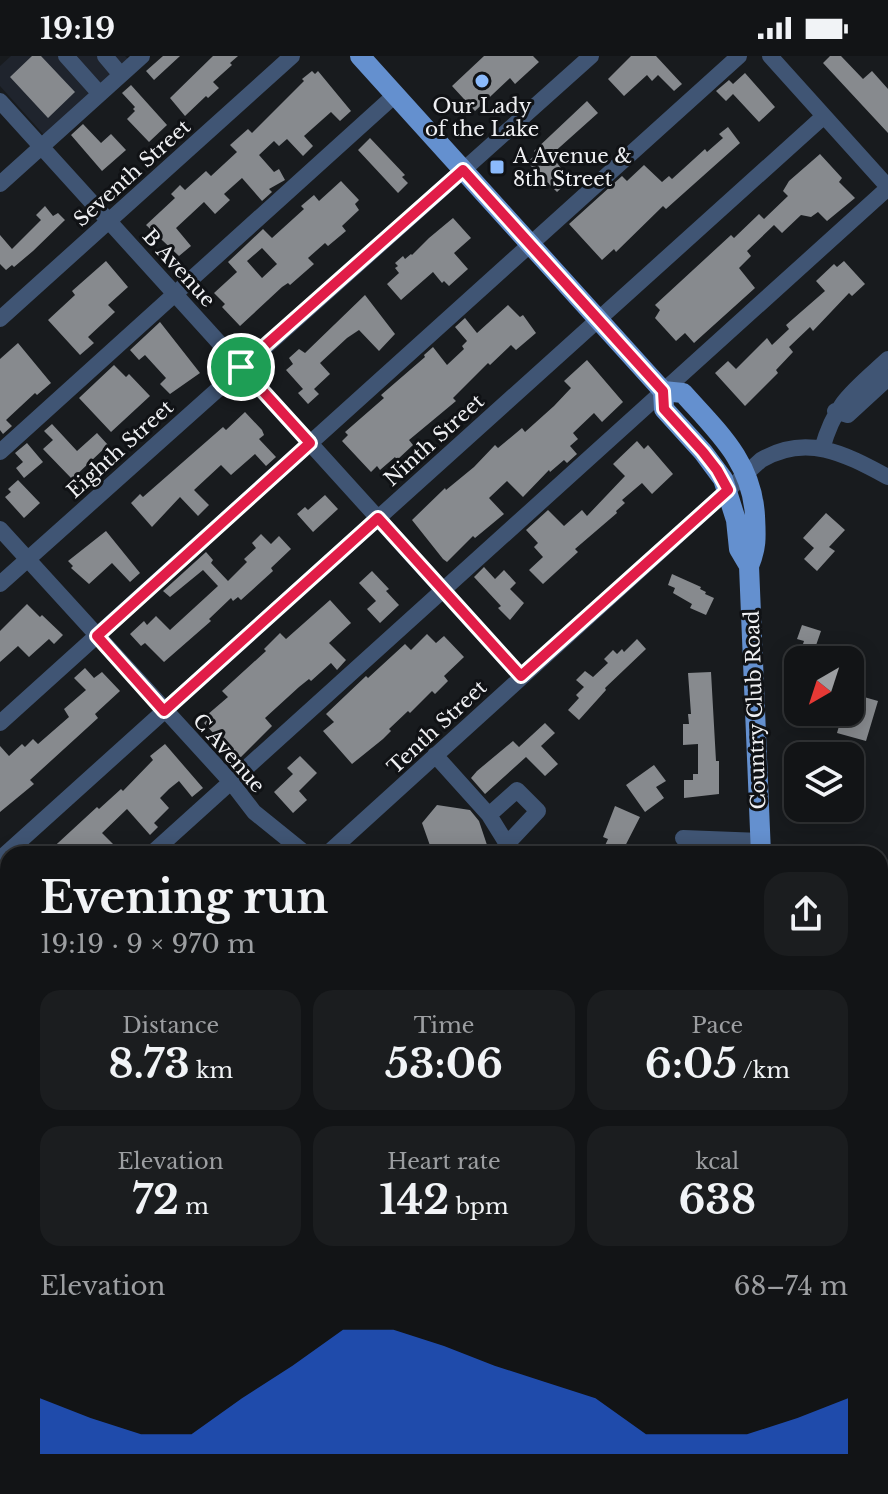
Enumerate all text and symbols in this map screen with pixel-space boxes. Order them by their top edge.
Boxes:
text: 19:19 [40,10,115,47]
marker: Our Lady of the Lake [473,72,491,90]
place label: Our Lady of the Lake [425,94,539,141]
street label: Seventh Street [69,114,195,232]
place label: A Avenue & 8th Street [512,144,632,191]
marker: A Avenue & 8th Street [488,158,506,176]
street label: B Avenue [138,224,220,312]
pin [207,333,275,401]
icon: arrive [219,345,263,389]
street label: Ninth Street [379,389,489,491]
street label: Eighth Street [62,395,178,503]
street label: Country Club Road [740,610,770,810]
north arrow [784,646,864,726]
map controls [784,646,864,822]
street label: Tenth Street [383,675,492,779]
street label: C Avenue [188,708,270,798]
button: layers [784,742,864,822]
text: Evening run [40,870,328,925]
button: share [764,872,848,956]
text: 19:19 · 9 × 970 m [40,928,255,960]
text: Distance [122,1012,219,1039]
text: Time [414,1012,474,1039]
text: Pace [692,1012,743,1039]
text: 8.73 [108,1039,190,1089]
text: 53:06 [385,1039,503,1089]
text: 6:05 [645,1039,737,1089]
text: km [190,1057,233,1084]
text: /km [737,1057,790,1084]
text: Elevation [118,1148,224,1175]
text: Heart rate [387,1148,501,1175]
text: kcal [695,1148,739,1175]
text: 72 [132,1175,179,1225]
text: 142 [379,1175,449,1225]
text: 638 [678,1175,756,1225]
text: m [179,1193,209,1220]
text: bpm [449,1193,509,1220]
text: Elevation [40,1270,166,1302]
text: 68–74 m [734,1270,848,1302]

